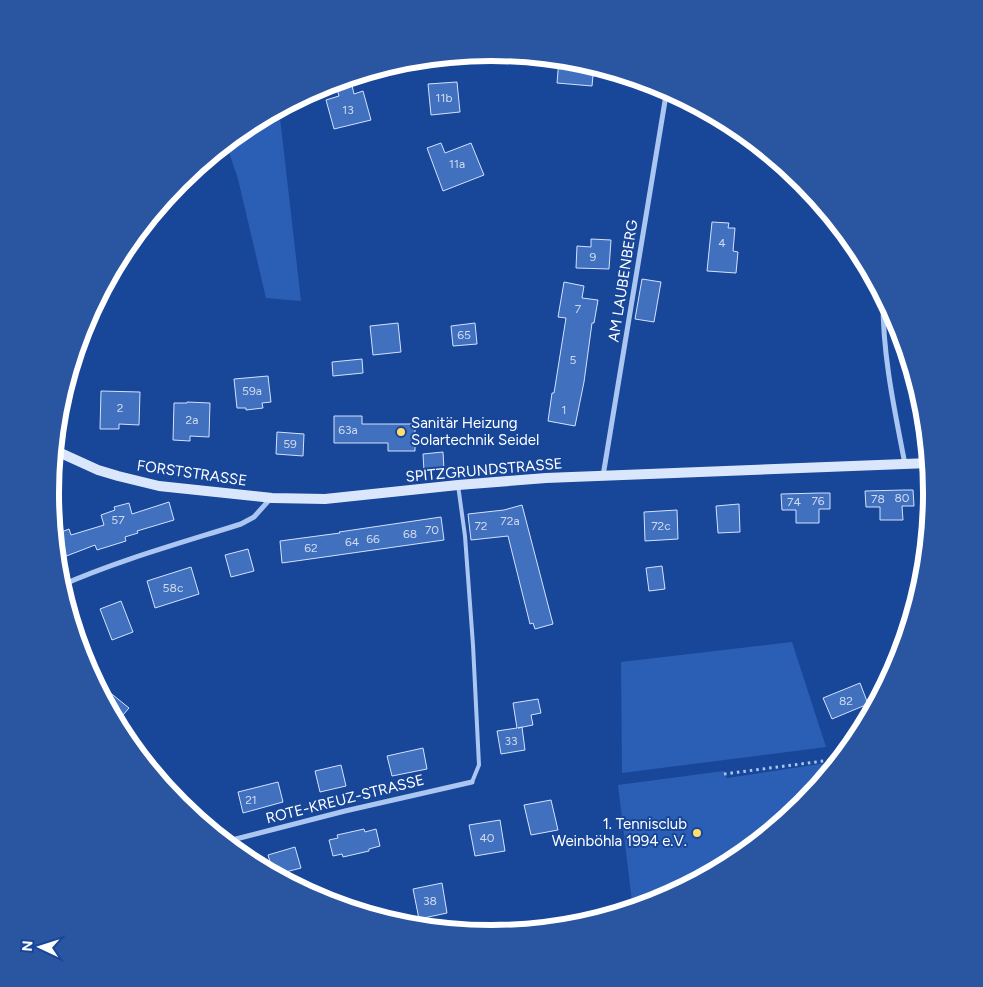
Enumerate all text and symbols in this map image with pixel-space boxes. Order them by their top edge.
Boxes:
house number: 11b [436,91,452,105]
house number: 13 [342,103,354,117]
house number: 11a [449,157,465,171]
street label: AM LAUBENBERG [604,219,642,343]
house number: 4 [718,236,726,250]
house number: 9 [590,250,597,264]
house number: 7 [575,302,582,316]
house number: 65 [457,328,471,342]
house number: 5 [570,353,577,367]
house number: 59a [242,384,262,398]
house number: 2 [117,401,123,415]
house number: 1 [562,403,566,417]
house number: 2a [186,413,198,427]
place label: Sanitär Heizung Solartechnik Seidel [411,414,539,449]
house number: 63a [338,423,358,437]
marker: Sanitär Heizung Solartechnik Seidel [395,426,407,438]
house number: 59 [283,437,297,451]
street label: SPITZGRUNDSTRASSE [405,454,563,486]
street label: FORSTSTRASSE [136,456,248,490]
house number: 80 [894,491,910,505]
house number: 78 [871,492,885,506]
house number: 76 [811,494,825,508]
house number: 74 [787,495,801,509]
house number: 57 [111,513,125,527]
house number: 72a [500,514,520,528]
house number: 72 [474,519,488,533]
house number: 72c [651,519,671,533]
house number: 70 [425,523,439,537]
house number: 68 [403,527,417,541]
house number: 66 [366,532,380,546]
house number: 64 [345,535,360,549]
house number: 62 [304,541,318,555]
house number: 58c [163,581,184,595]
house number: 82 [839,694,853,708]
house number: 33 [504,734,518,748]
street label: ROTE-KREUZ-STRASSE [264,771,426,827]
house number: 21 [245,793,257,807]
place label: 1. Tennisclub Weinböhla 1994 e.V. [552,815,687,850]
marker: 1. Tennisclub Weinböhla 1994 e.V. [691,827,703,839]
house number: 40 [479,831,495,845]
house number: 38 [423,894,437,908]
north arrow [15,922,65,972]
text: N [19,940,36,952]

